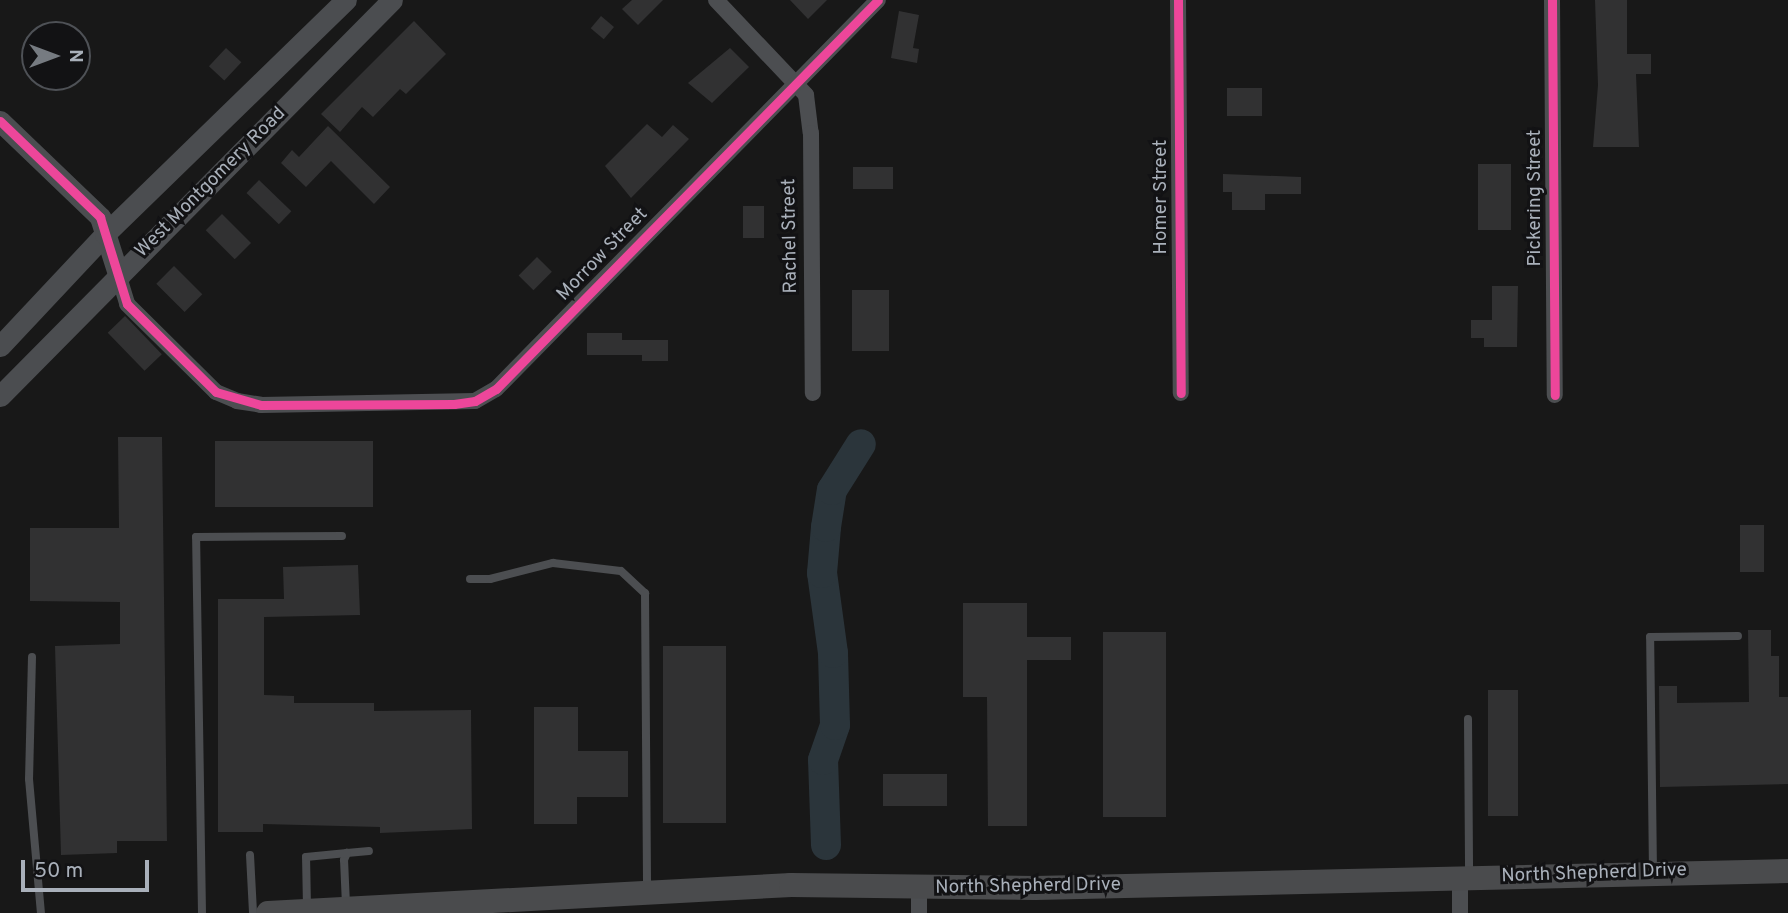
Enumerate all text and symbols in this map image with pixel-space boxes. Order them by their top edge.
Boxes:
north arrow [21,21,91,91]
text: N [63,49,87,63]
street label: West Montgomery Road [131,103,291,263]
street label: Pickering Street [1525,130,1547,266]
street label: Homer Street [1151,140,1173,254]
street label: Rachel Street [779,178,803,294]
street label: Morrow Street [553,204,653,306]
scale bar [24,846,152,890]
text: 50 m [34,858,83,885]
street label: North Shepherd Drive [1501,859,1687,889]
street label: North Shepherd Drive [935,874,1121,900]

